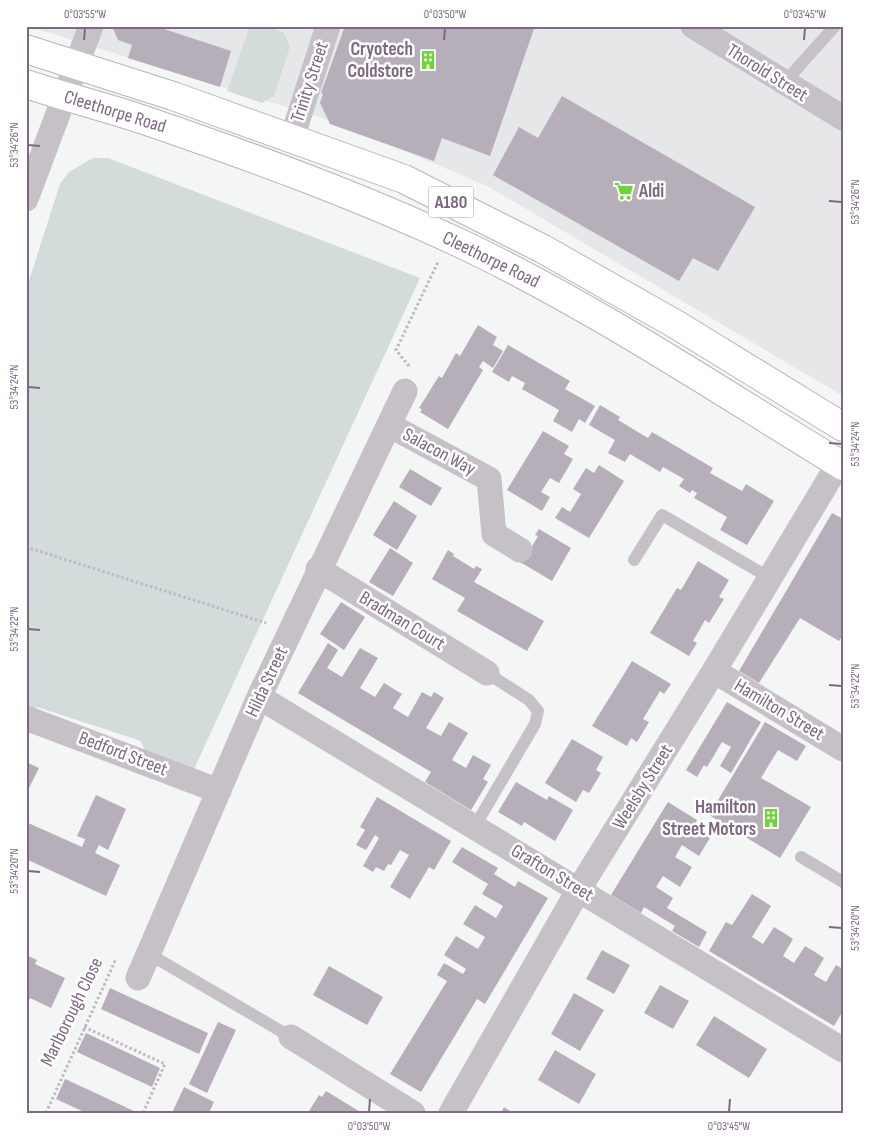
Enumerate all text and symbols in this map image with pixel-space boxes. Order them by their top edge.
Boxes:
text: 0°03'55"W [64,7,106,22]
text: 0°03'50"W [424,7,466,22]
text: 0°03'45"W [784,7,826,22]
place label: Cryotech Coldstore [347,38,413,83]
street label: Trinity Street [286,39,334,125]
street label: Thorold Street [722,39,812,107]
building icon: Cryotech Coldstore [417,49,439,71]
street label: Cleethorpe Road [61,86,169,138]
text: 53°34'26"N [7,122,22,168]
text: 53°34'26"N [848,179,863,225]
supermarket icon: Aldi [613,180,635,202]
place label: Aldi [638,180,664,203]
road number: A180 [428,186,474,218]
street label: Cleethorpe Road [439,227,543,293]
text: 53°34'24"N [7,365,22,409]
text: 53°34'24"N [848,422,863,466]
street label: Salacon Way [399,423,480,481]
street label: Bradman Court [355,586,449,656]
text: 53°34'22"N [7,607,22,651]
street label: Hilda Street [241,643,293,721]
text: 53°34'22"N [848,664,863,708]
street label: Hamilton Street [730,674,828,746]
street label: Bedford Street [75,727,171,781]
street label: Weelsby Street [608,740,678,834]
place label: Hamilton Street Motors [662,796,756,841]
building icon: Hamilton Street Motors [760,807,782,829]
street label: Grafton Street [507,839,598,907]
text: 53°34'20"N [7,848,22,894]
text: 53°34'20"N [848,905,863,951]
street label: Marlborough Close [36,954,108,1070]
text: 0°03'50"W [348,1119,390,1134]
text: 0°03'45"W [708,1119,750,1134]

